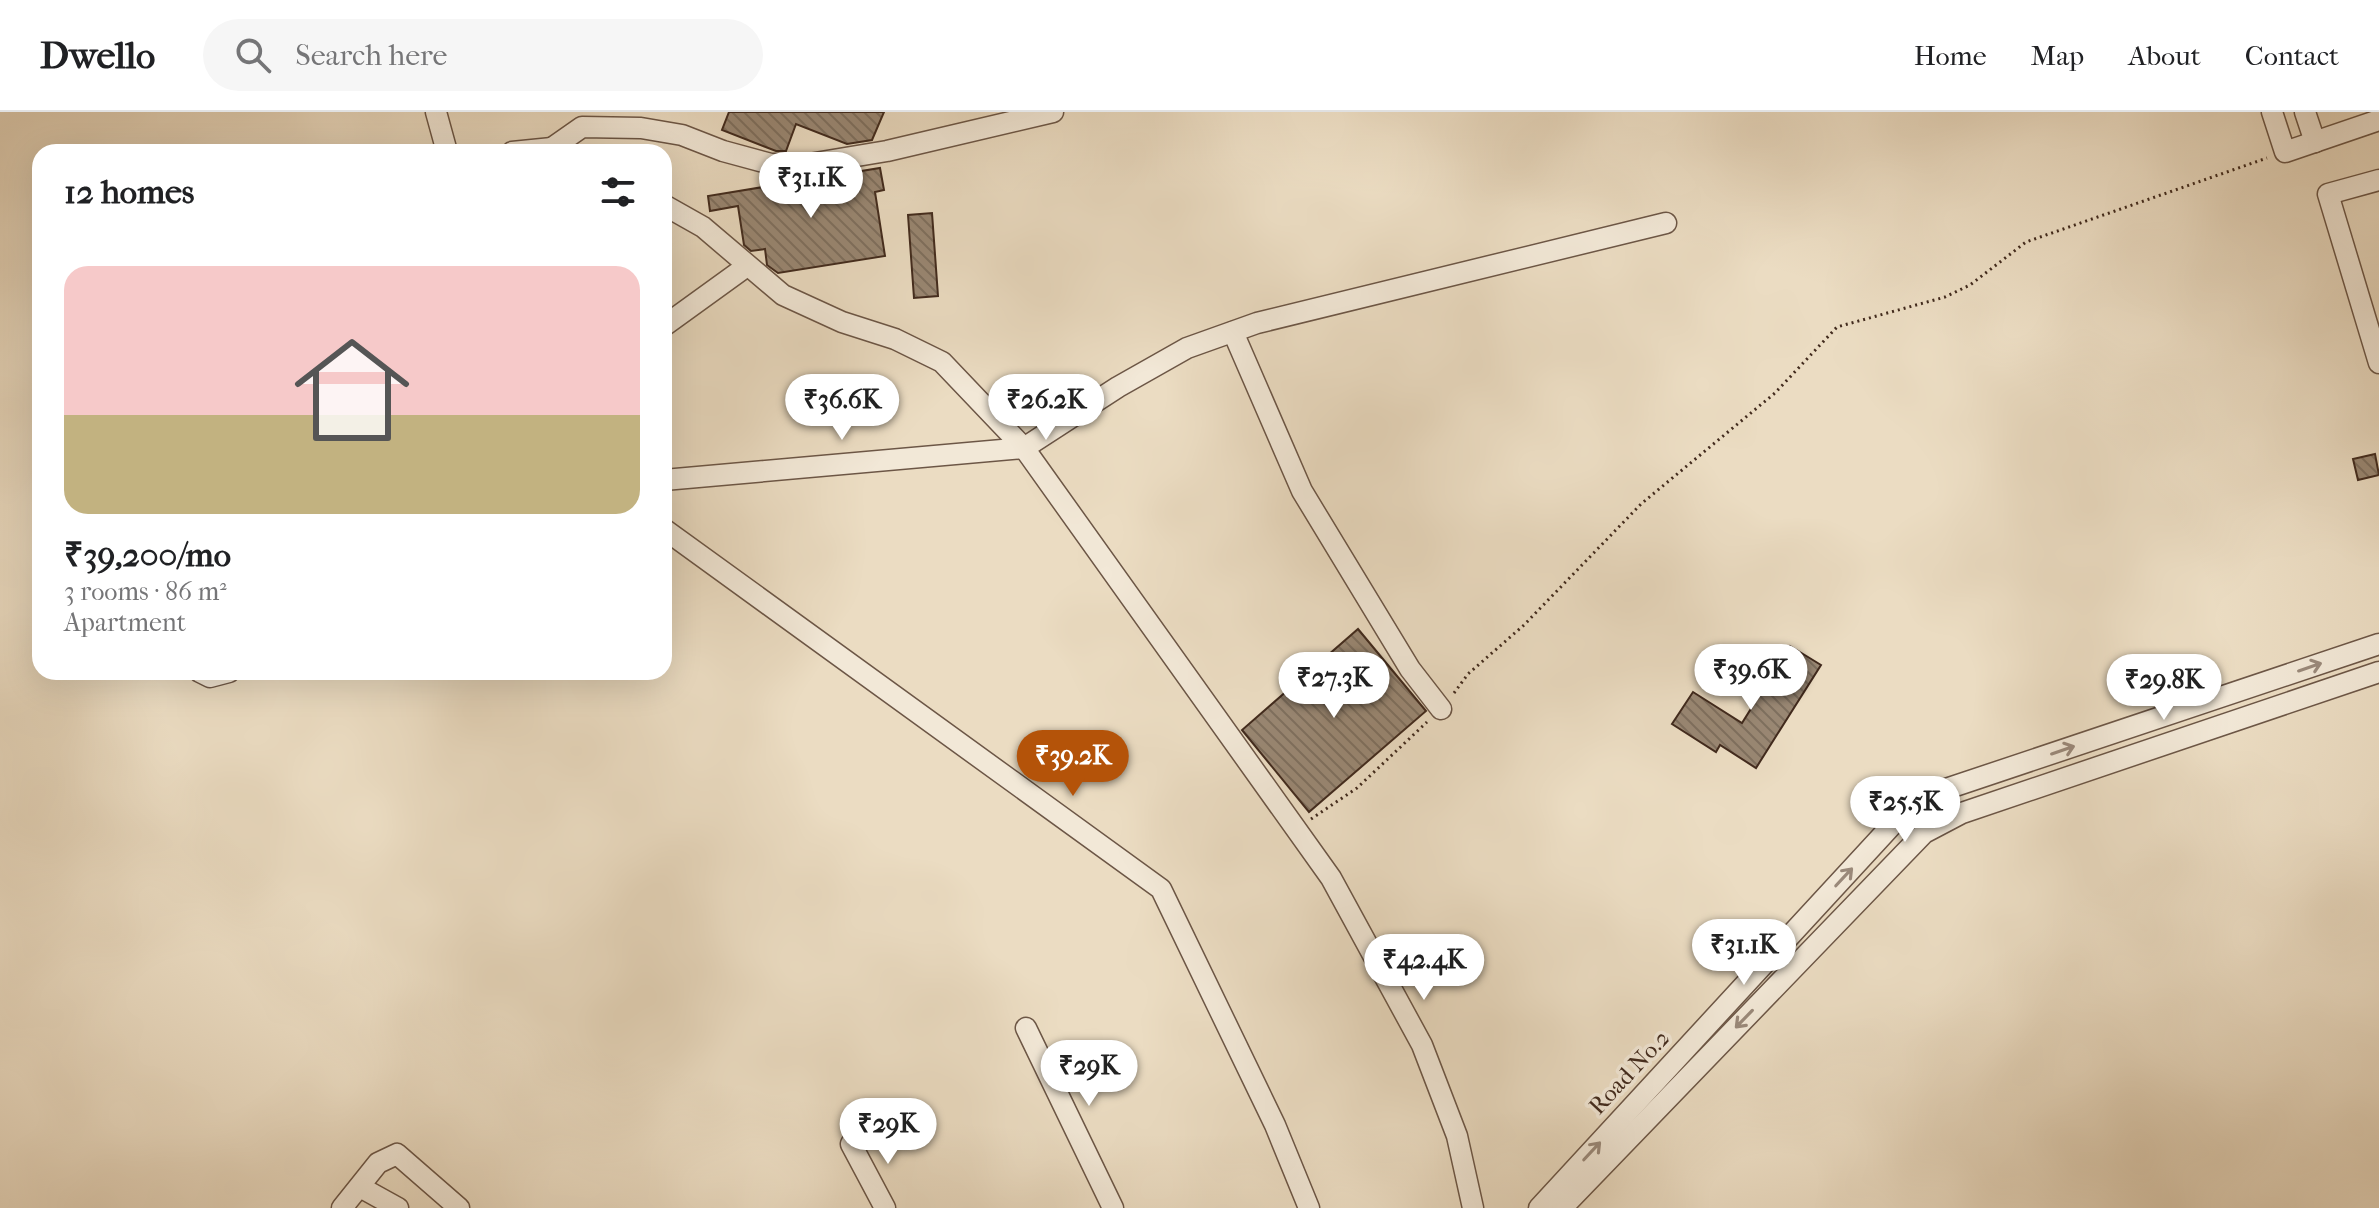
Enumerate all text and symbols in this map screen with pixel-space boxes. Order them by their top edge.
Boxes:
search box [203,19,763,91]
text: Dwello [40,33,155,78]
icon: search [231,33,275,77]
text: Search here [295,38,447,73]
text: Home [1914,39,1987,72]
text: Map [2031,39,2084,72]
text: About [2128,39,2201,72]
text: Contact [2245,39,2339,72]
pin: ₹31.1K [746,152,876,220]
text: ₹31.1K [777,162,845,193]
icon: filters [596,170,640,214]
text: 12 homes [64,172,194,212]
icon: home [280,318,424,462]
pin: ₹36.6K [777,374,907,442]
pin: ₹26.2K [981,374,1111,442]
text: ₹36.6K [803,384,881,415]
text: ₹26.2K [1006,384,1086,415]
text: ₹39,200/mo [64,535,231,575]
text: 3 rooms · 86 m² [64,576,227,607]
text: Apartment [64,607,186,638]
pin: ₹39.6K [1686,644,1816,712]
pin: ₹27.3K [1269,652,1399,720]
text: ₹39.6K [1712,654,1790,685]
pin: ₹29.8K [2099,654,2229,722]
one-way arrow [2296,659,2322,674]
text: ₹27.3K [1297,662,1371,693]
text: ₹29.8K [2125,664,2203,695]
pin: ₹39.2K [1008,730,1138,798]
text: ₹39.2K [1035,740,1111,771]
one-way arrow [2050,741,2075,756]
pin: ₹25.5K [1840,776,1970,844]
text: ₹25.5K [1868,786,1942,817]
one-way arrow [1835,868,1853,888]
pin: ₹31.1K [1679,919,1809,987]
text: ₹31.1K [1710,929,1778,960]
pin: ₹42.4K [1359,934,1489,1002]
text: ₹42.4K [1382,944,1466,975]
one-way arrow [1735,1009,1754,1028]
street label: Road No.2 [1583,1024,1675,1120]
pin: ₹29K [1042,1040,1136,1108]
text: ₹29K [1059,1050,1119,1081]
pin: ₹29K [841,1098,935,1166]
text: ₹29K [858,1108,918,1139]
one-way arrow [1582,1141,1600,1161]

